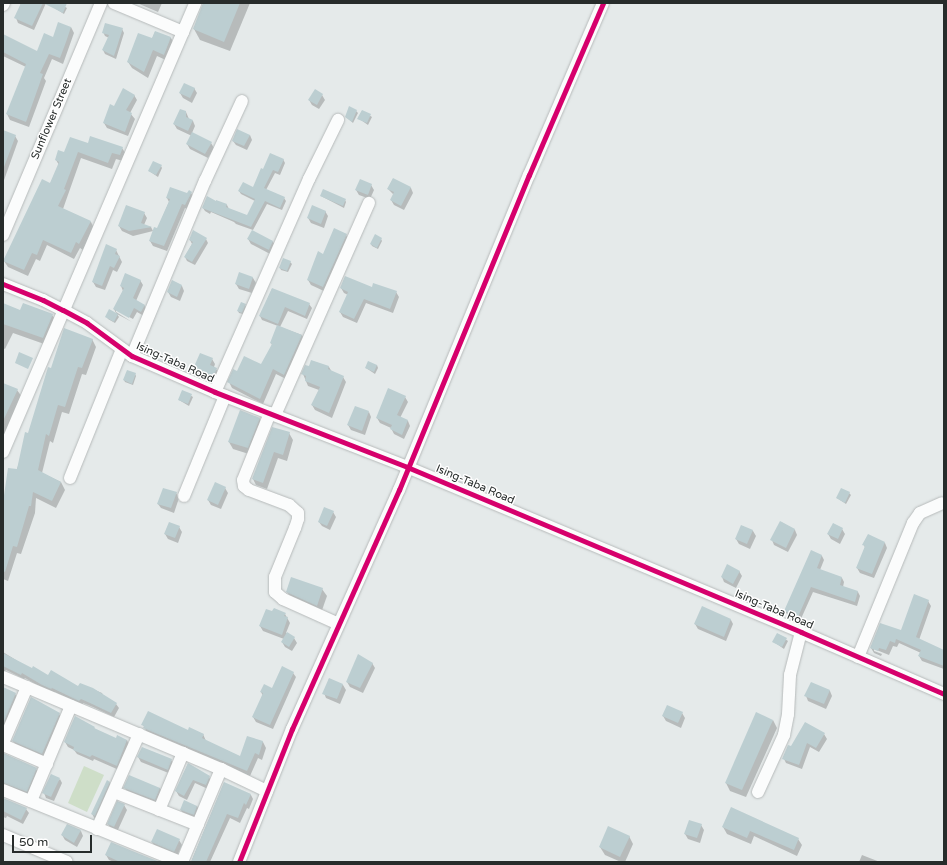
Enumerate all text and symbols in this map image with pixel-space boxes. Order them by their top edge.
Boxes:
street label: Sunflower Street [29,76,75,162]
street label: Ising-Taba Road [134,340,216,386]
street label: Ising-Taba Road [434,462,516,508]
street label: Ising-Taba Road [733,587,815,633]
scale bar [14,827,94,853]
text: 50 m [19,835,48,849]

